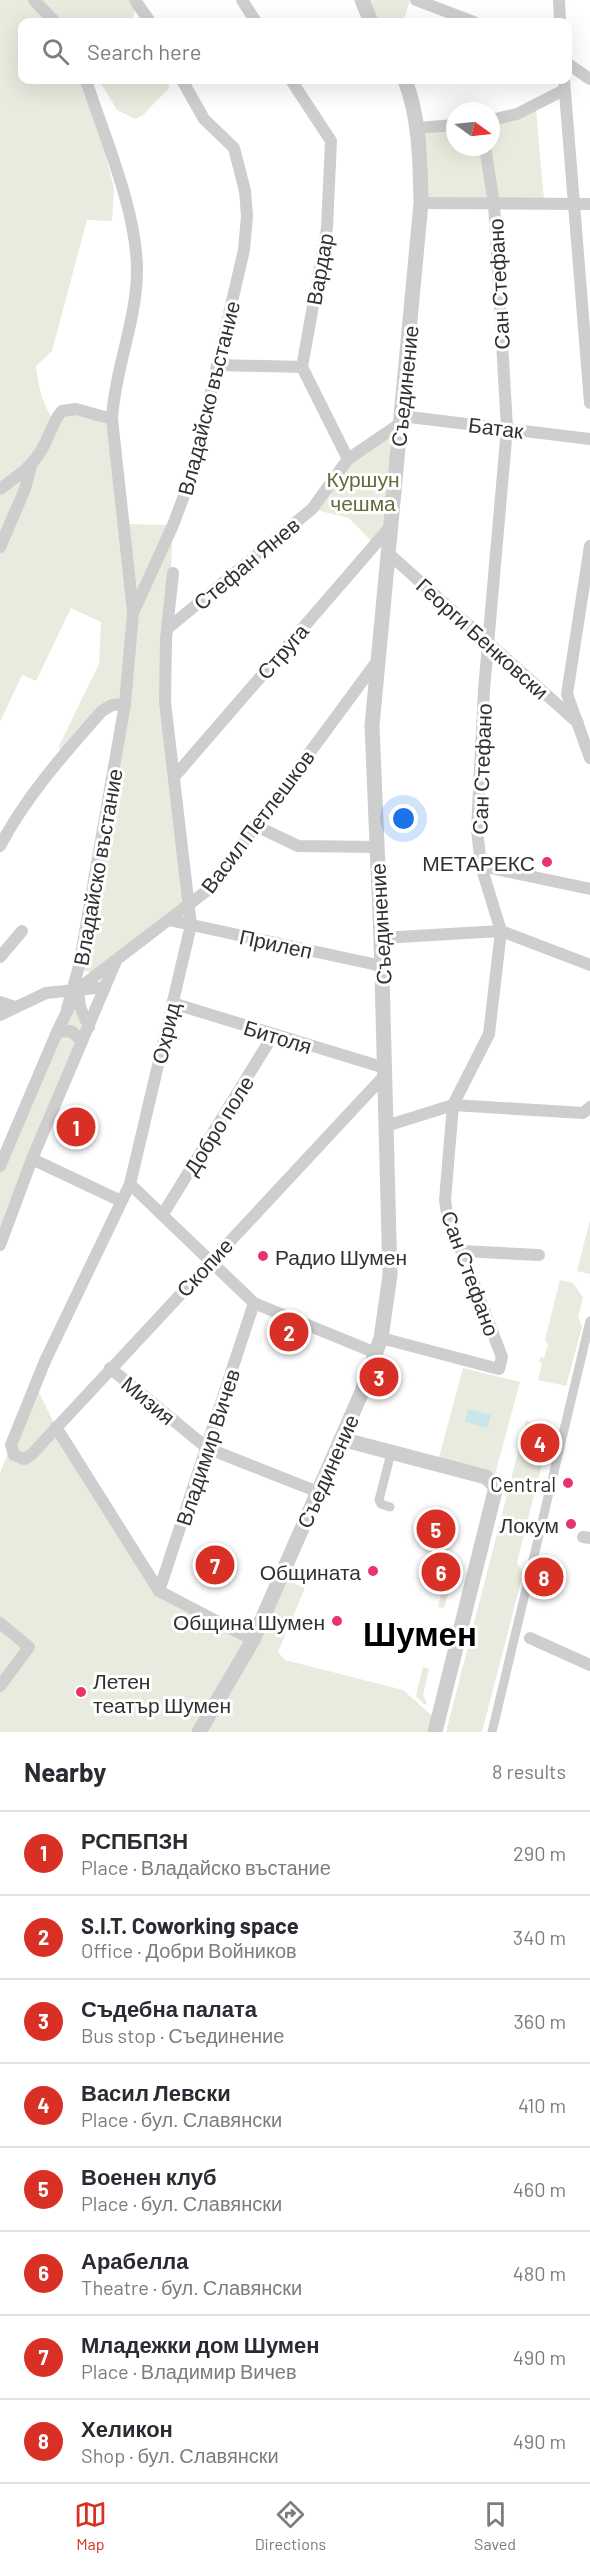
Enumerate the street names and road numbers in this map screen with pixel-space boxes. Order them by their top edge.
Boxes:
street label: Сан Стефано [482,218,514,350]
street label: Вардар [300,231,338,307]
street label: Владайско въстание [172,298,244,498]
street label: Съединение [385,324,423,448]
street label: Батак [467,411,526,443]
street label: Стефан Янев [188,511,304,615]
street label: Георги Бенковски [412,572,554,704]
street label: Струга [251,618,313,684]
street label: Сан Стефано [466,703,496,835]
street label: Васил Петлешков [195,745,319,897]
street label: Владайско въстание [67,767,127,967]
street label: Съединение [364,863,396,985]
street label: Прилеп [237,923,315,963]
street label: Охрид [146,1000,184,1066]
street label: Битоля [241,1014,315,1058]
street label: Добро поле [178,1071,258,1179]
street label: Сан Стефано [437,1207,505,1339]
street label: Скопие [171,1232,237,1302]
street label: Владимир Вичев [170,1365,244,1529]
street label: Мизия [117,1371,181,1429]
street label: Съединение [291,1410,363,1532]

